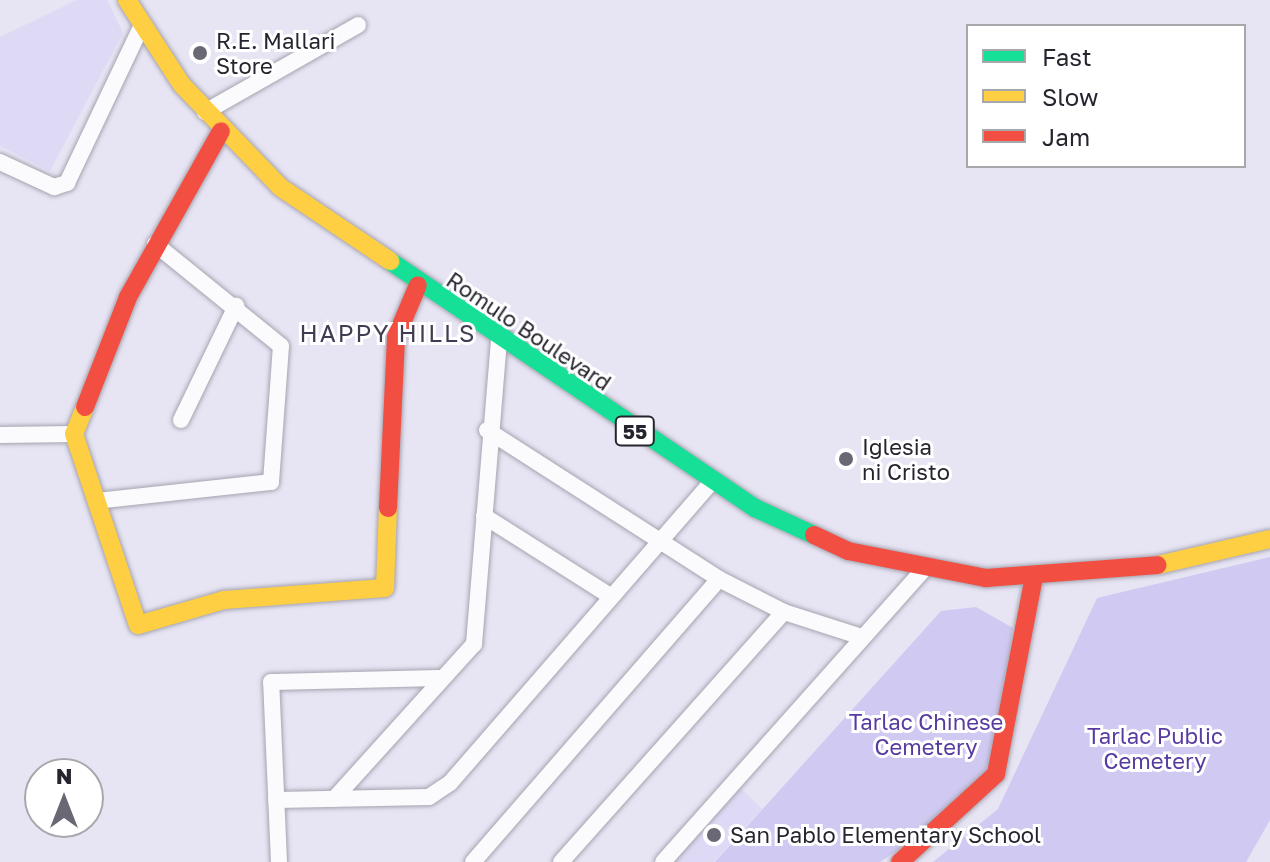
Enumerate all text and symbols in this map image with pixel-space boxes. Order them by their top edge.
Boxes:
legend [966,24,1246,168]
place label: R.E. Mallari Store [216,27,335,78]
text: Fast [1042,42,1092,71]
marker: R.E. Mallari Store [191,44,209,62]
text: Slow [1042,82,1098,111]
text: Jam [1042,122,1090,151]
street label: Romulo Boulevard [442,266,616,396]
district label: HAPPY HILLS [300,319,476,347]
road number: 55 [613,415,657,447]
place label: Iglesia ni Cristo [862,433,950,484]
marker: Iglesia ni Cristo [837,450,855,468]
park label: Tarlac Chinese Cemetery [849,708,1003,760]
park label: Tarlac Public Cemetery [1087,722,1223,774]
north arrow [24,758,104,838]
text: N [56,762,72,789]
place label: San Pablo Elementary School [730,822,1041,848]
marker: San Pablo Elementary School [705,826,723,844]

